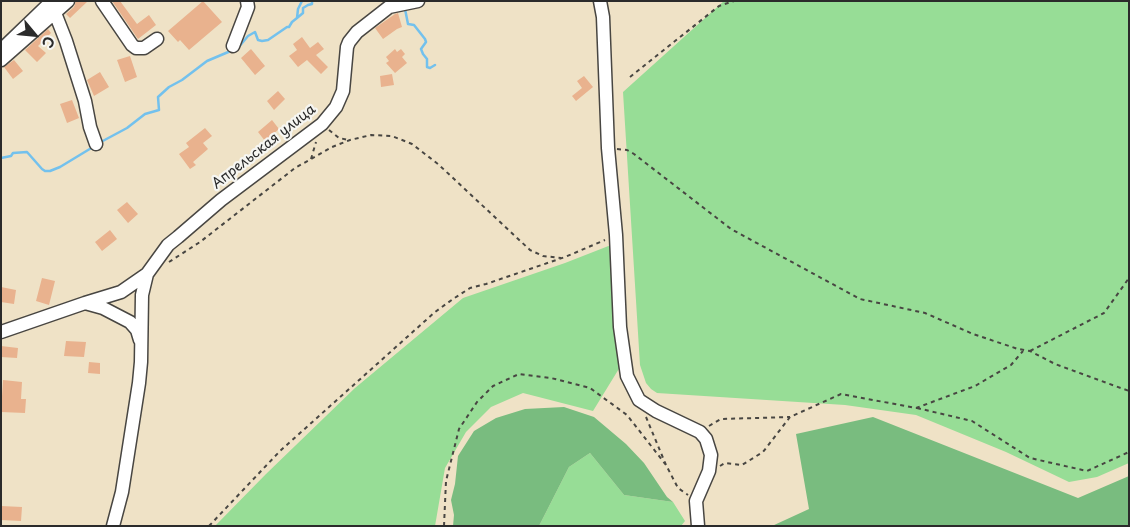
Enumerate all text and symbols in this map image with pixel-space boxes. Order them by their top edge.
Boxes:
north arrow [10,10,60,60]
text: С [37,33,60,52]
street label: Апрельская улица [209,101,319,193]

